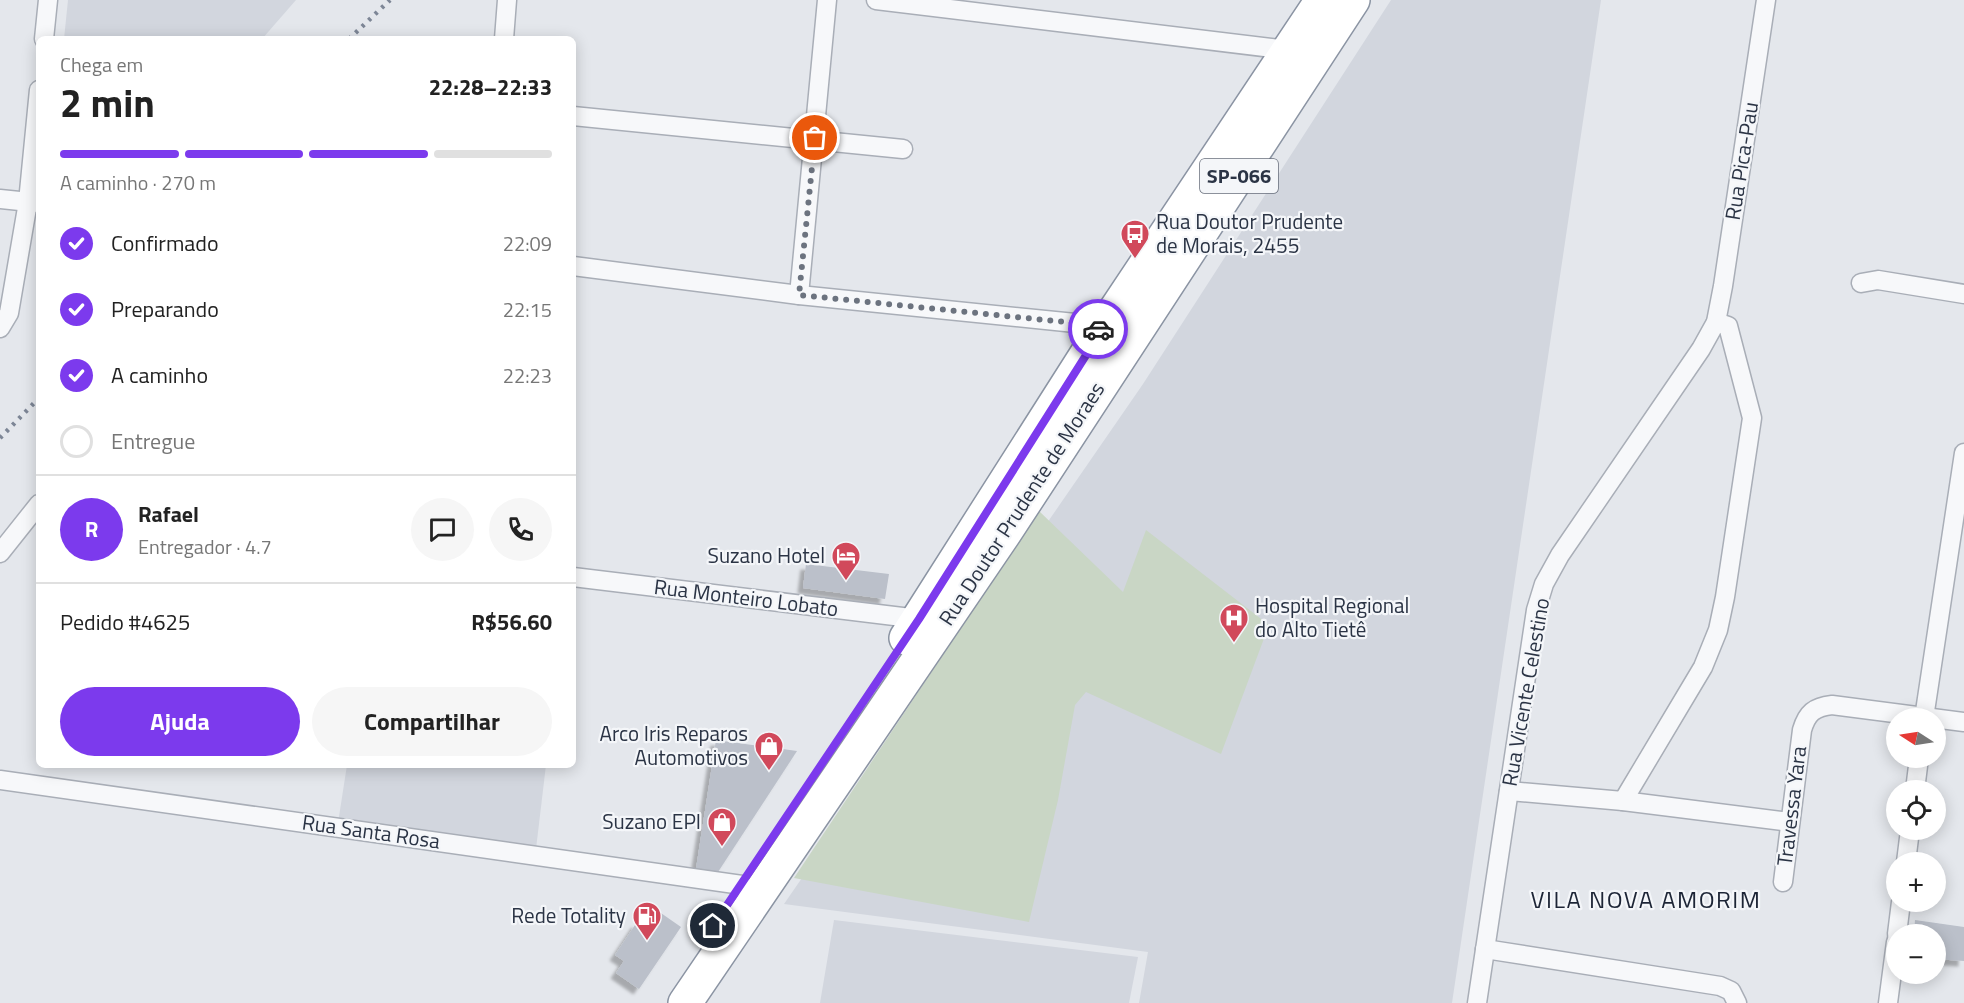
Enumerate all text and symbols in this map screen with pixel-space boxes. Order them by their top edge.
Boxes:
text: Chega em [60,49,143,80]
text: 22:28–22:33 [429,70,552,104]
text: 2 min [60,73,155,132]
street label: Rua Pica-Pau [1716,100,1766,222]
pin [789,112,840,163]
icon: bag [798,121,831,154]
road number: SP-066 [1200,159,1278,193]
text: A caminho · 270 m [60,167,216,198]
place label: Rua Doutor Prudente de Morais, 2455 [1156,205,1343,261]
bus stop icon: Rua Doutor Prudente de Morais, 2455 [1119,218,1151,260]
text: Confirmado [111,226,219,260]
icon: check [60,227,93,260]
text: 22:09 [503,228,552,259]
text: Preparando [111,292,219,326]
icon: check [60,293,93,326]
text: 22:15 [503,294,552,325]
courier [1068,299,1128,359]
icon: car [1082,313,1115,346]
text: A caminho [111,358,208,392]
icon: check [60,359,93,392]
text: 22:23 [503,360,552,391]
street label: Rua Doutor Prudente de Moraes [930,375,1112,632]
text: Entregue [111,424,195,458]
text: Rafael [138,497,199,531]
button: chat [411,498,474,561]
button: phone [489,498,552,561]
text: R [85,512,98,546]
text: Entregador · 4.7 [138,531,272,562]
place label: Suzano Hotel [708,539,825,571]
hotel icon: Suzano Hotel [830,540,862,582]
street label: Rua Monteiro Lobato [652,570,840,624]
place label: Hospital Regional do Alto Tietê [1255,589,1409,645]
street label: Rua Vicente Celestino [1493,595,1557,789]
hospital icon: Hospital Regional do Alto Tietê [1218,602,1250,644]
text: Pedido #4625 [60,605,190,639]
text: R$56.60 [471,605,552,639]
button: Ajuda [60,687,300,756]
button: Compartilhar [312,687,552,756]
north arrow [1886,708,1946,768]
map controls [1886,708,1946,984]
place label: Arco Iris Reparos Automotivos [599,717,748,773]
shop icon: Arco Iris Reparos Automotivos [753,730,785,772]
street label: Travessa Yara [1768,744,1814,868]
button: locate [1886,780,1946,840]
street label: Rua Santa Rosa [300,805,443,857]
place label: Suzano EPI [602,805,701,837]
shop icon: Suzano EPI [706,806,738,848]
button: + [1886,852,1946,912]
district label: VILA NOVA AMORIM [1531,881,1761,917]
place label: Rede Totality [511,899,626,931]
fuel station icon: Rede Totality [631,900,663,942]
pin [687,900,738,951]
icon: home [696,909,729,942]
button: − [1886,924,1946,984]

